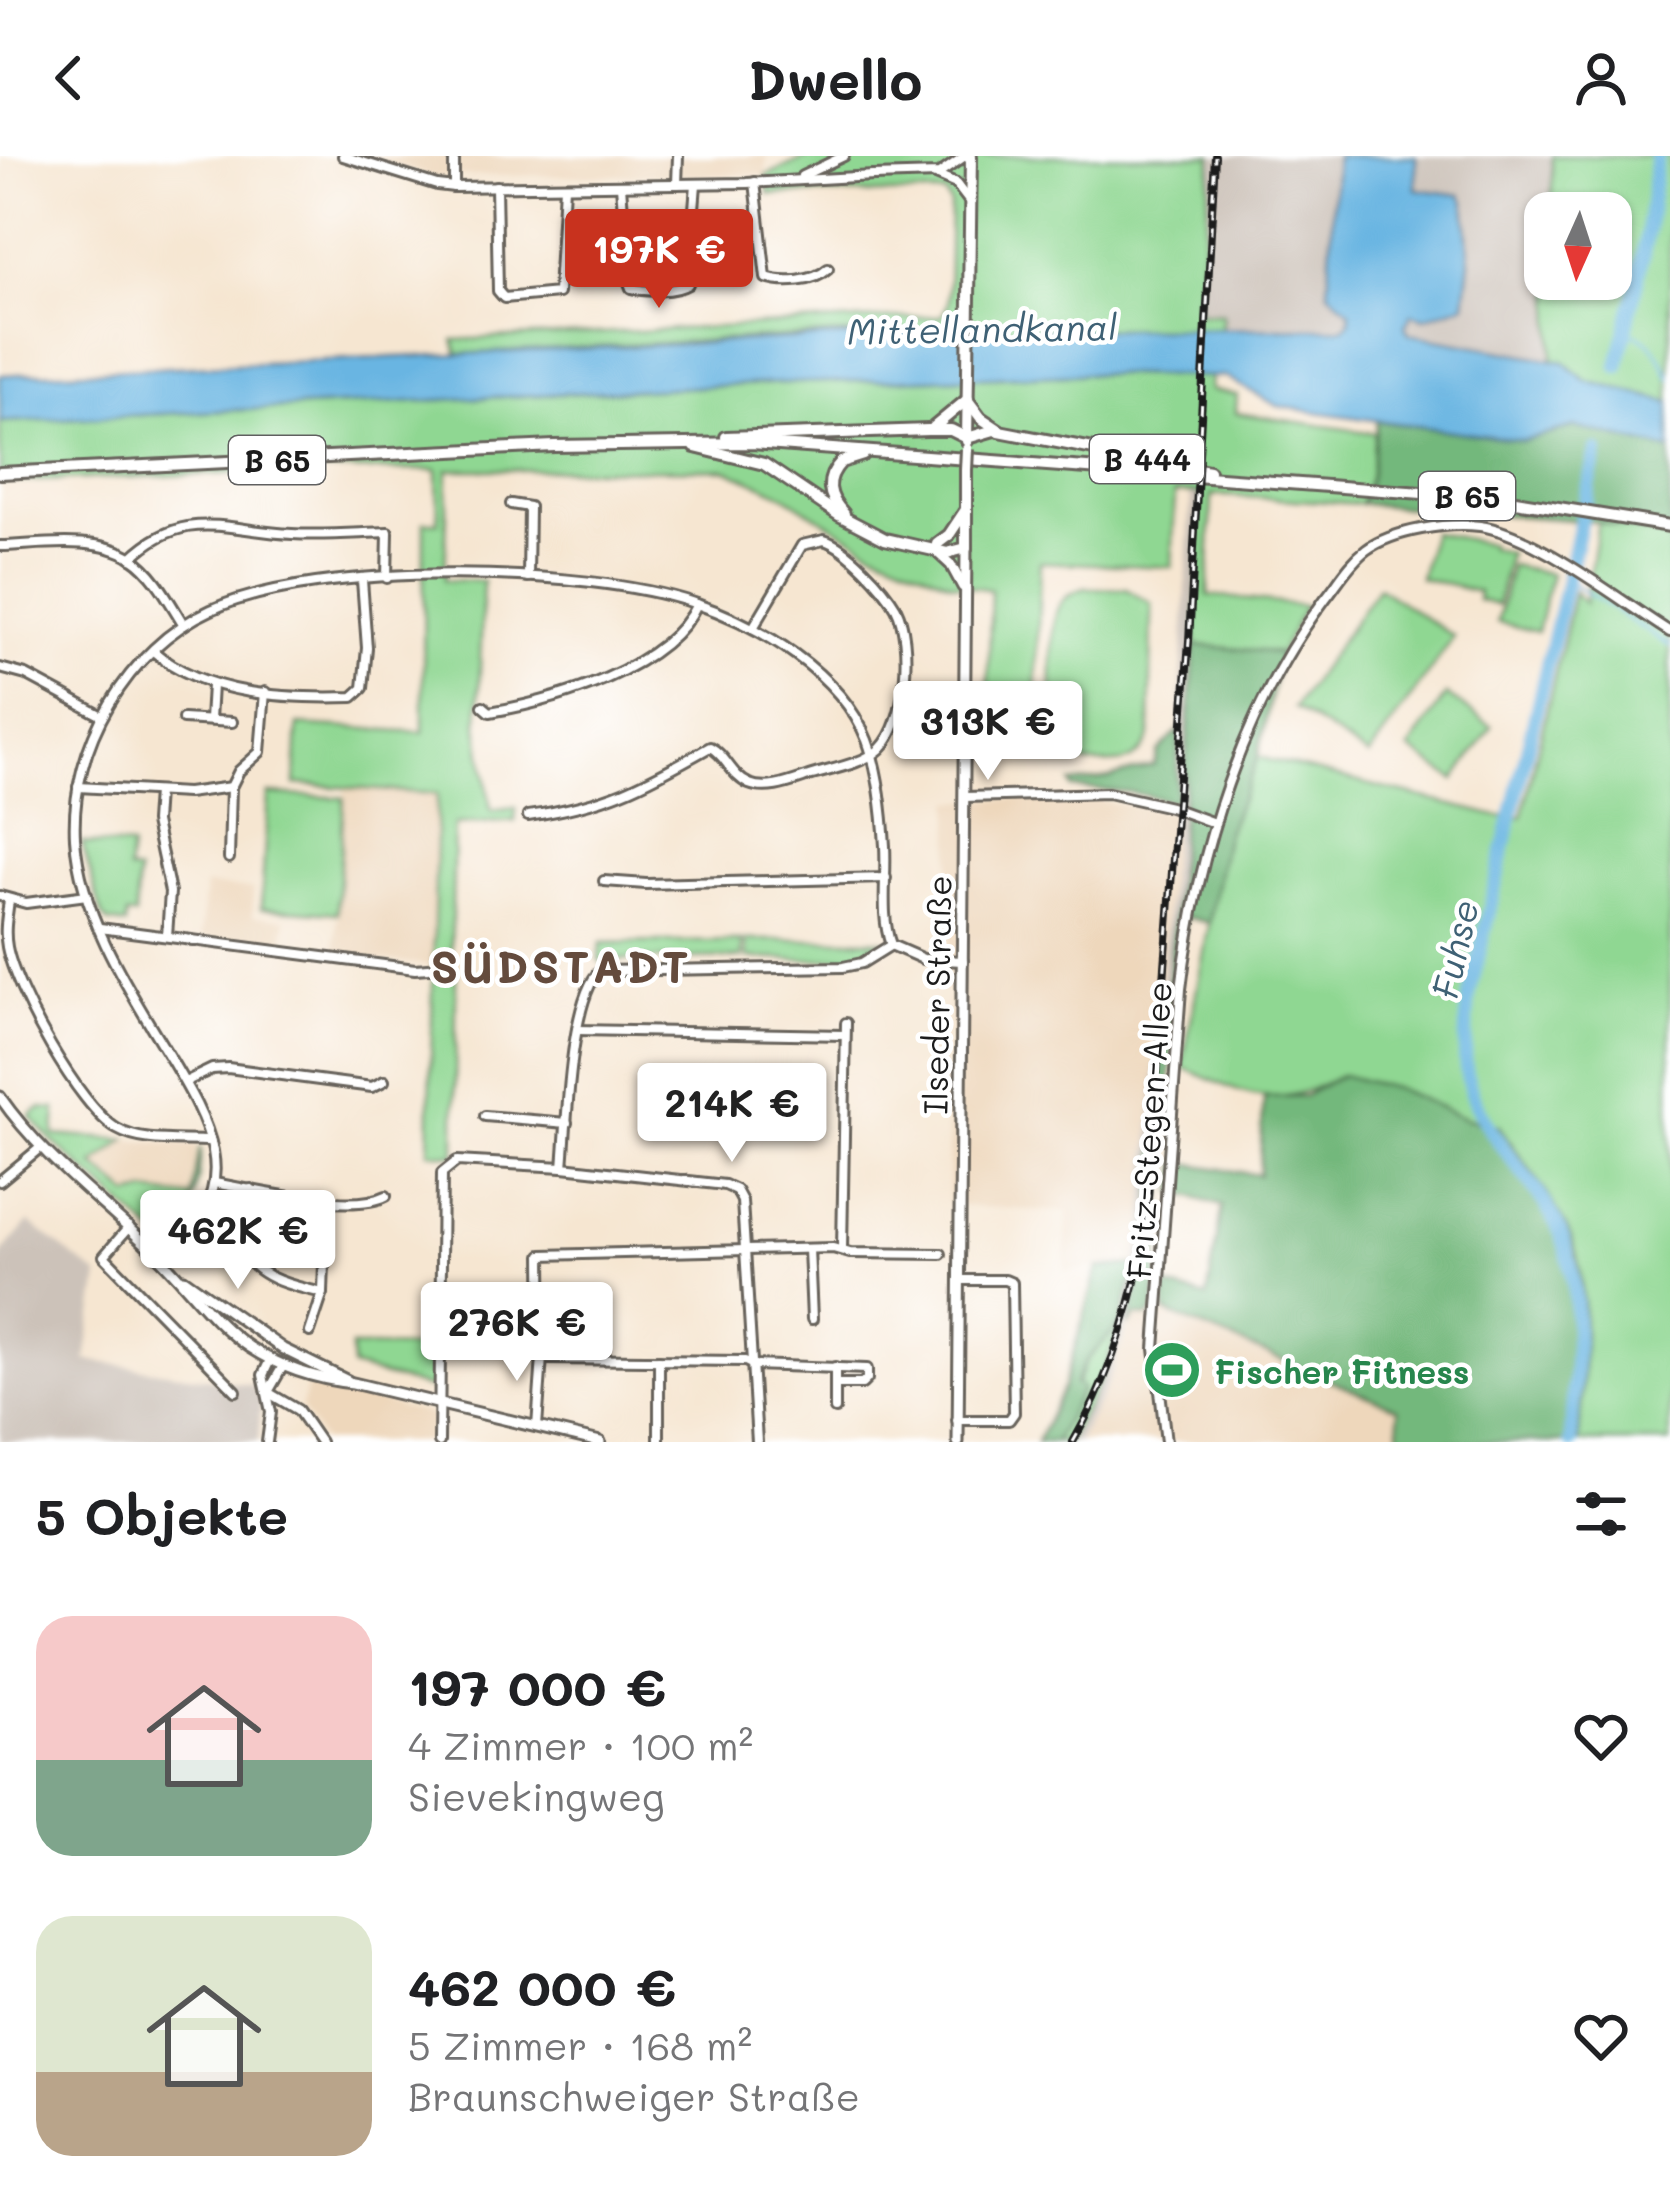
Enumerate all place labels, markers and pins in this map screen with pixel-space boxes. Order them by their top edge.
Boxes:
pin: 197K € [561,209,757,311]
pin: 313K € [890,681,1086,783]
pin: 214K € [634,1063,830,1165]
pin: 462K € [140,1190,336,1292]
pin: 276K € [419,1282,615,1384]
sports icon: Fischer Fitness [1141,1339,1203,1401]
place label: Fischer Fitness [1214,1349,1469,1392]

